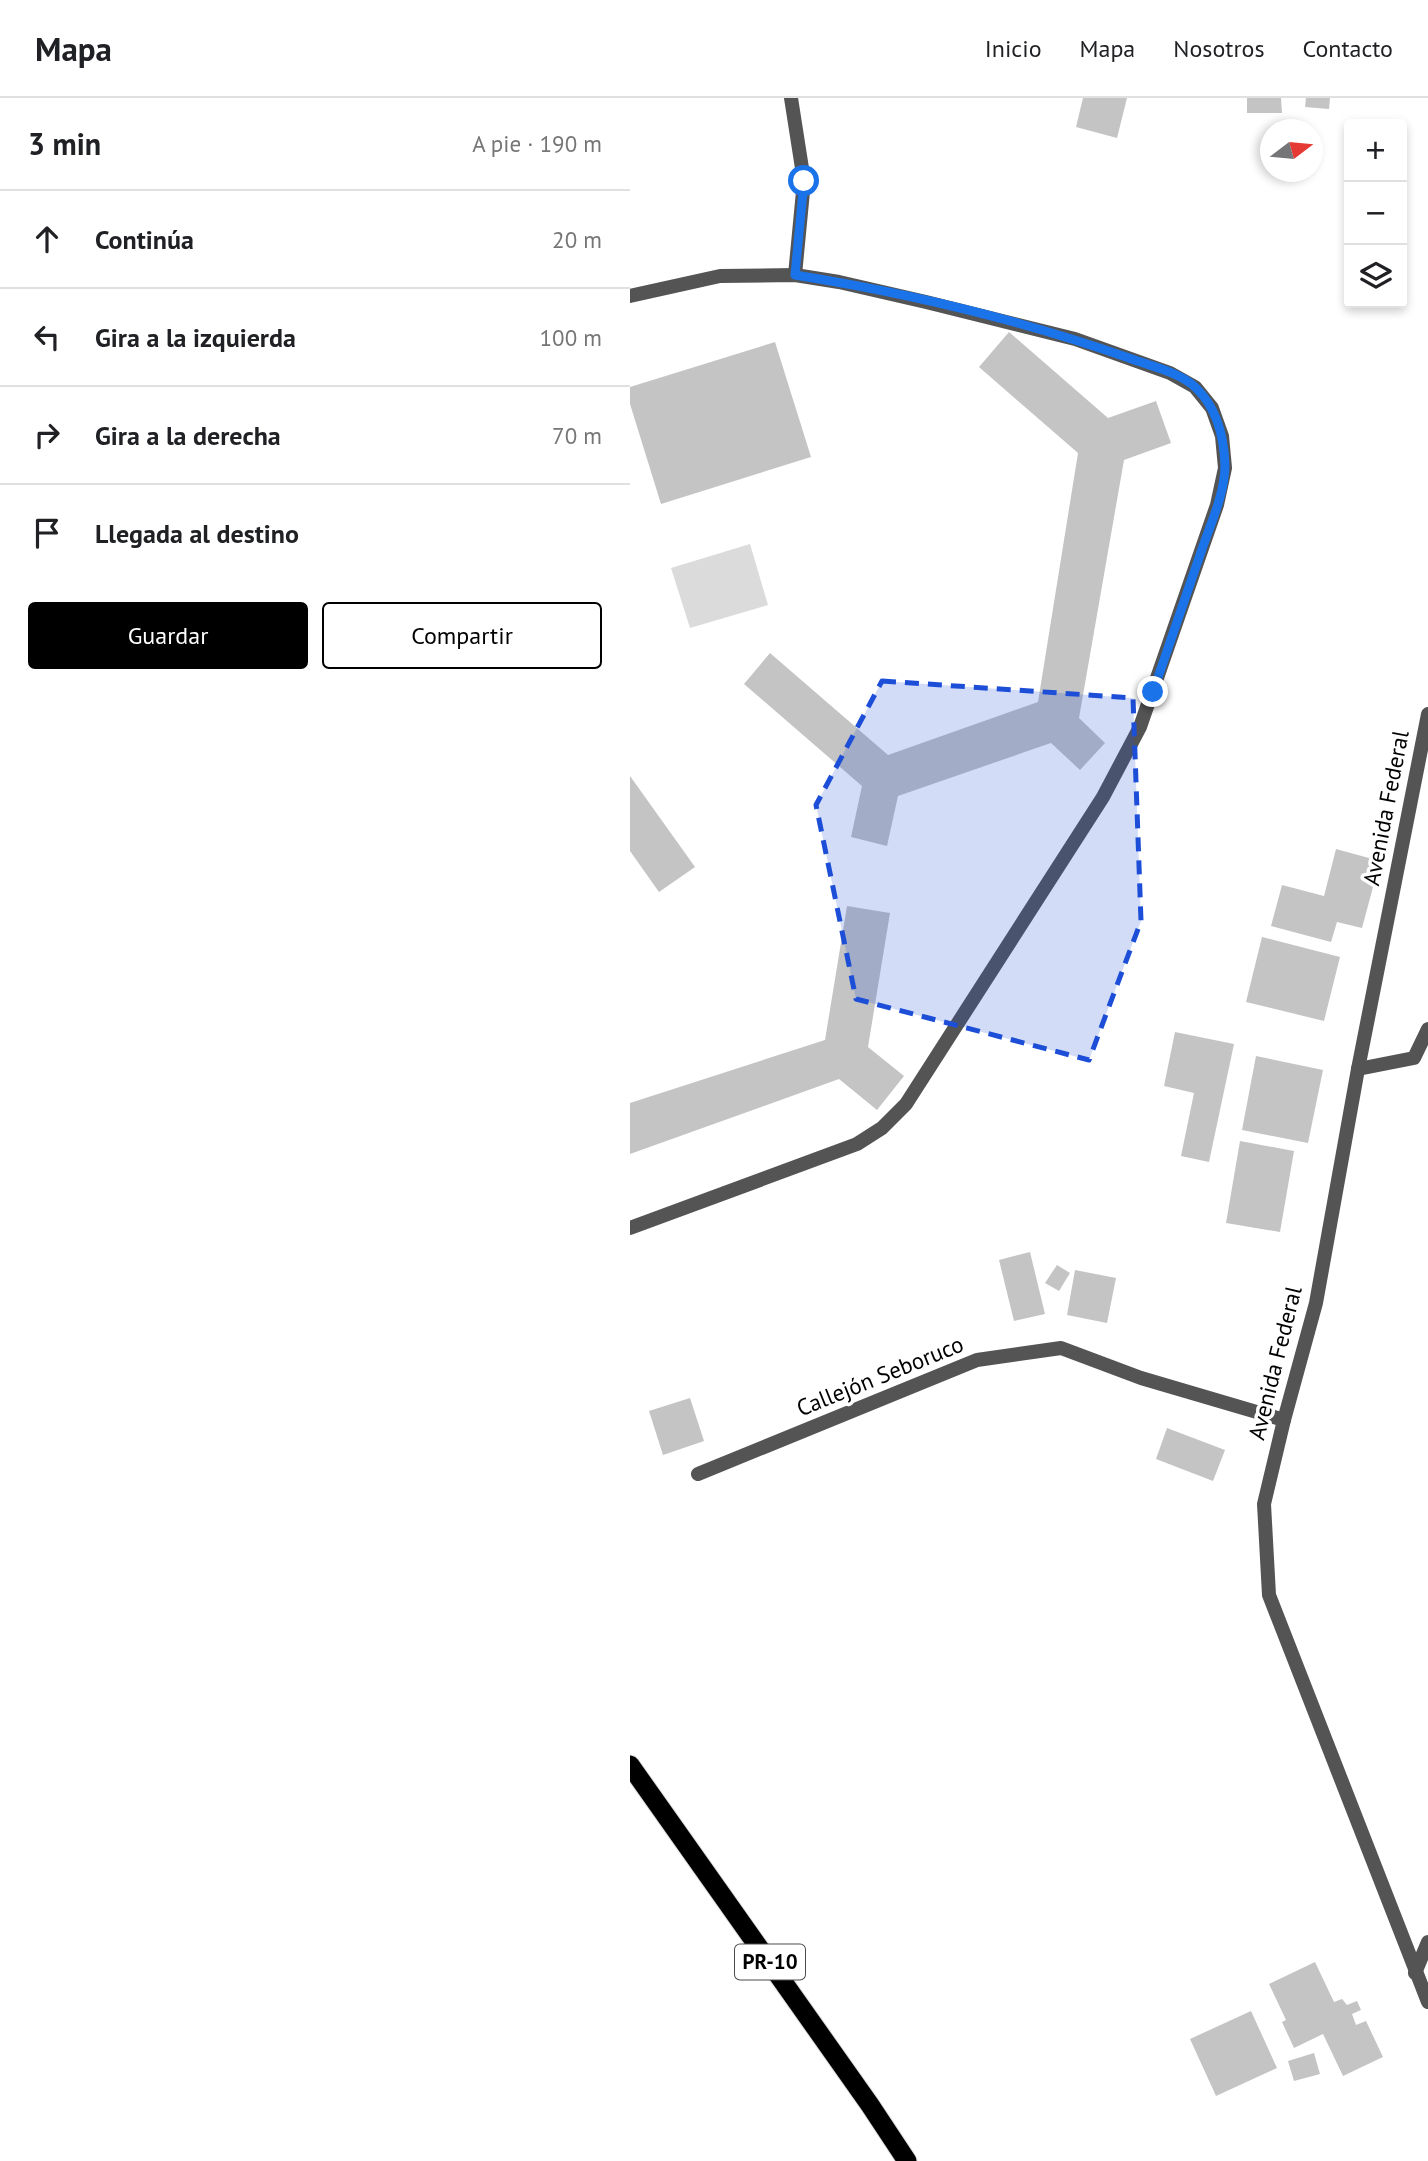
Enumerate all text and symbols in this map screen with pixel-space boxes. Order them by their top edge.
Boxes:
text: Mapa [35,27,112,70]
text: Inicio [985,33,1042,64]
text: Mapa [1080,33,1135,64]
text: Nosotros [1173,33,1265,64]
text: Contacto [1303,33,1393,64]
north arrow [1260,119,1323,182]
map controls [1344,119,1407,308]
button: + [1344,119,1407,182]
text: 3 min [28,124,101,163]
text: A pie · 190 m [472,129,602,158]
route start [788,165,819,196]
button: − [1344,182,1407,245]
icon: ahead [28,220,66,258]
text: Continúa [95,223,194,256]
text: 20 m [552,225,602,254]
button: layers [1344,245,1407,308]
icon: left [28,318,66,356]
text: Gira a la izquierda [95,321,296,354]
text: 100 m [540,323,602,352]
icon: right [28,416,66,454]
text: Gira a la derecha [95,419,281,452]
text: 70 m [552,421,602,450]
icon: arrive [28,514,66,552]
text: Llegada al destino [95,517,299,550]
button: Guardar [28,602,308,669]
button: Compartir [322,602,602,669]
route end [1137,676,1168,707]
street label: Avenida Federal [1356,728,1415,888]
street label: Avenida Federal [1241,1283,1308,1443]
street label: Callejón Seboruco [792,1329,968,1422]
road number: PR-10 [735,1944,805,1980]

